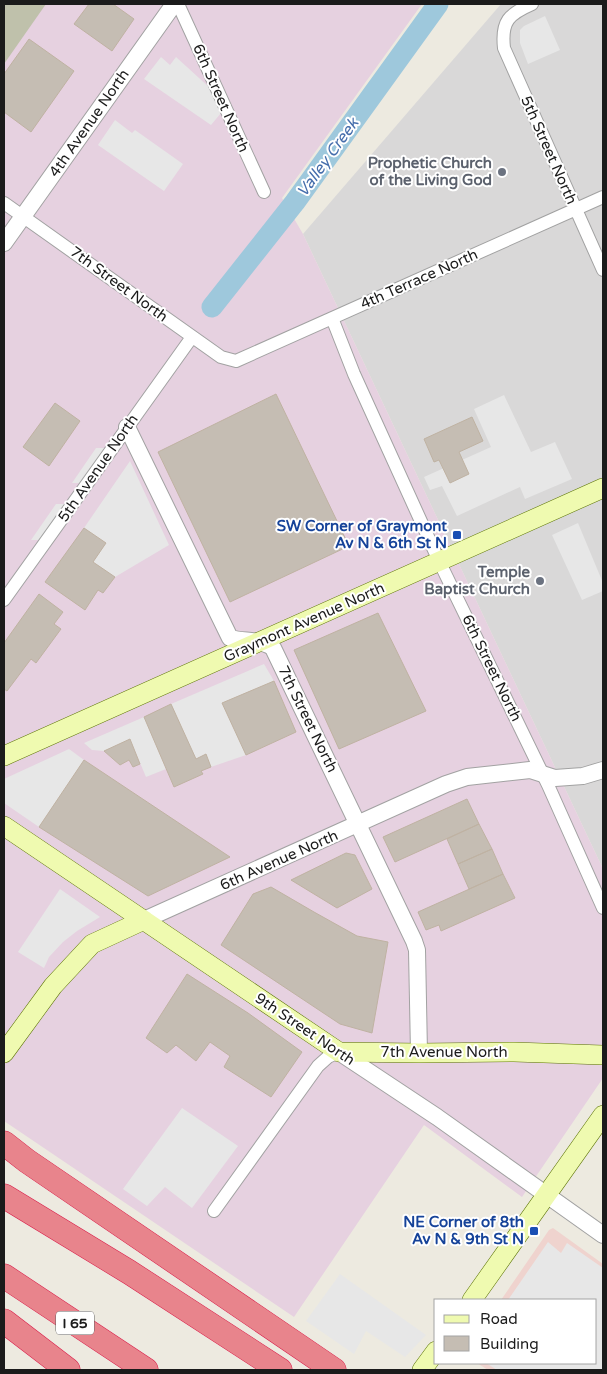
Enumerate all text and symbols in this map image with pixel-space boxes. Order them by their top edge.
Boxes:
street label: 6th Street North [189,41,253,155]
street label: 4th Avenue North [45,66,133,180]
street label: 5th Street North [517,93,581,207]
water label: Valley Creek [292,113,364,201]
place label: Prophetic Church of the Living God [368,154,492,190]
marker: Prophetic Church of the Living God [496,166,508,178]
street label: 7th Street North [67,242,171,326]
street label: 4th Terrace North [357,245,481,313]
street label: 5th Avenue North [54,411,142,525]
place label: SW Corner of Graymont Av N & 6th St N [277,517,447,552]
marker: SW Corner of Graymont Av N & 6th St N [451,529,463,541]
place label: Temple Baptist Church [424,563,530,599]
marker: Temple Baptist Church [534,575,546,587]
street label: Graymont Avenue North [221,578,387,666]
street label: 6th Street North [458,612,526,724]
street label: 7th Street North [274,663,342,775]
street label: 6th Avenue North [217,826,341,894]
street label: 9th Street North [252,989,358,1069]
street label: 7th Avenue North [380,1043,508,1061]
place label: NE Corner of 8th Av N & 9th St N [403,1213,524,1248]
marker: NE Corner of 8th Av N & 9th St N [528,1225,540,1237]
legend [434,1299,597,1364]
text: Road [480,1310,518,1328]
road number: I 65 [56,1312,94,1335]
text: Building [480,1335,539,1353]

